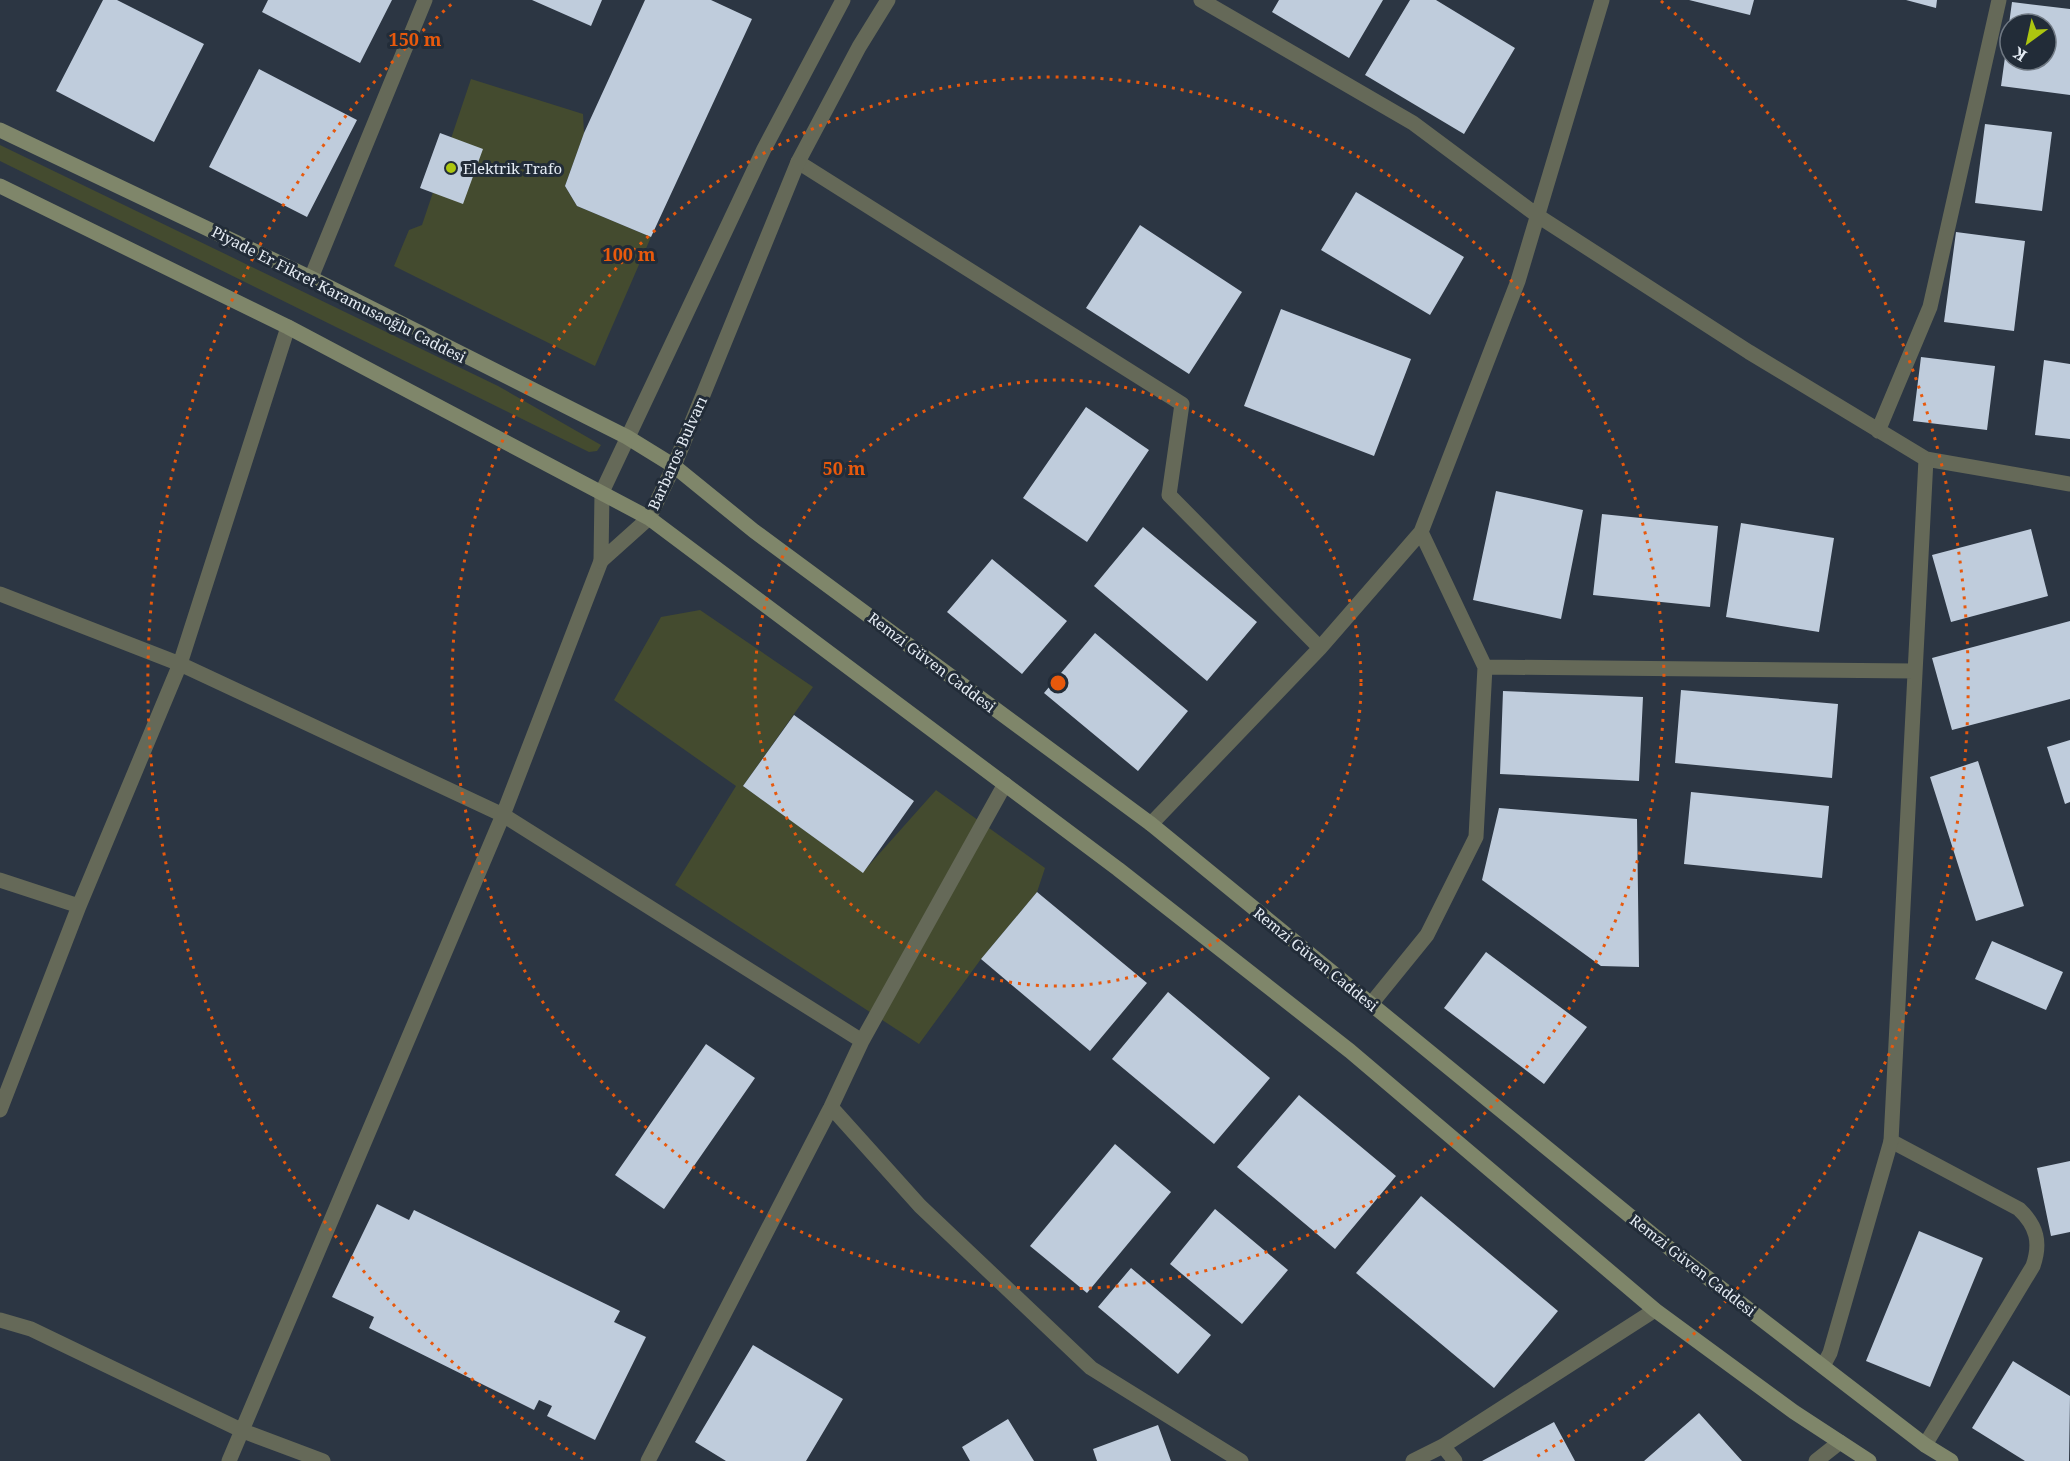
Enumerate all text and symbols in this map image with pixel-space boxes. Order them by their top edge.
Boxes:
north arrow [1998,12,2058,72]
text: 150 m [389,27,442,51]
text: K [2009,42,2031,67]
place label: Elektrik Trafo [463,158,562,178]
marker: Elektrik Trafo [444,161,458,175]
street label: Piyade Er Fikret Karamusaoğlu Caddesi [209,221,470,367]
text: 100 m [603,242,656,266]
street label: Barbaros Bulvarı [643,393,711,513]
text: 50 m [823,456,866,480]
street label: Remzi Güven Caddesi [864,607,1000,717]
centre of rings [1048,673,1068,693]
street label: Remzi Güven Caddesi [1250,903,1383,1016]
street label: Remzi Güven Caddesi [1626,1210,1760,1321]

